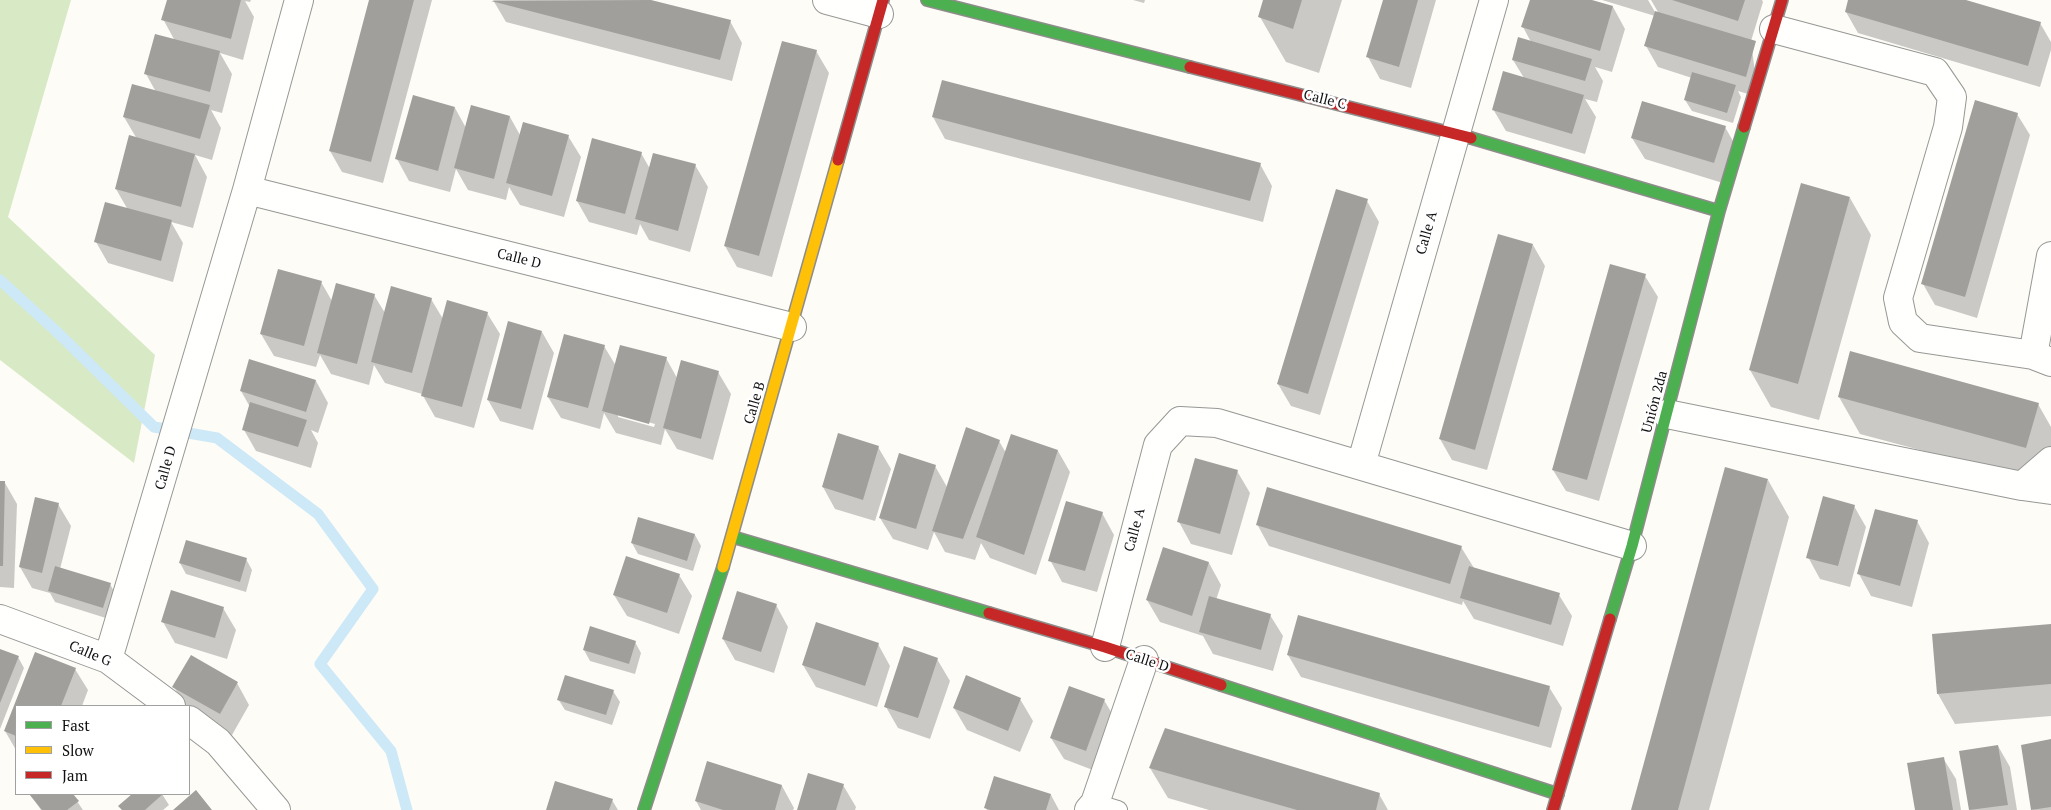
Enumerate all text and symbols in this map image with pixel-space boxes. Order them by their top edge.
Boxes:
street label: Calle C [1302,87,1348,113]
street label: Calle A [1413,209,1441,257]
street label: Calle D [495,245,543,273]
street label: Unión 2da [1639,369,1671,435]
street label: Calle B [741,380,769,426]
street label: Calle D [152,444,180,492]
street label: Calle A [1121,506,1149,554]
street label: Calle G [66,638,114,670]
street label: Calle D [1123,646,1171,676]
legend [15,705,190,795]
text: Fast [62,715,90,735]
text: Slow [62,740,94,760]
text: Jam [62,765,88,785]

